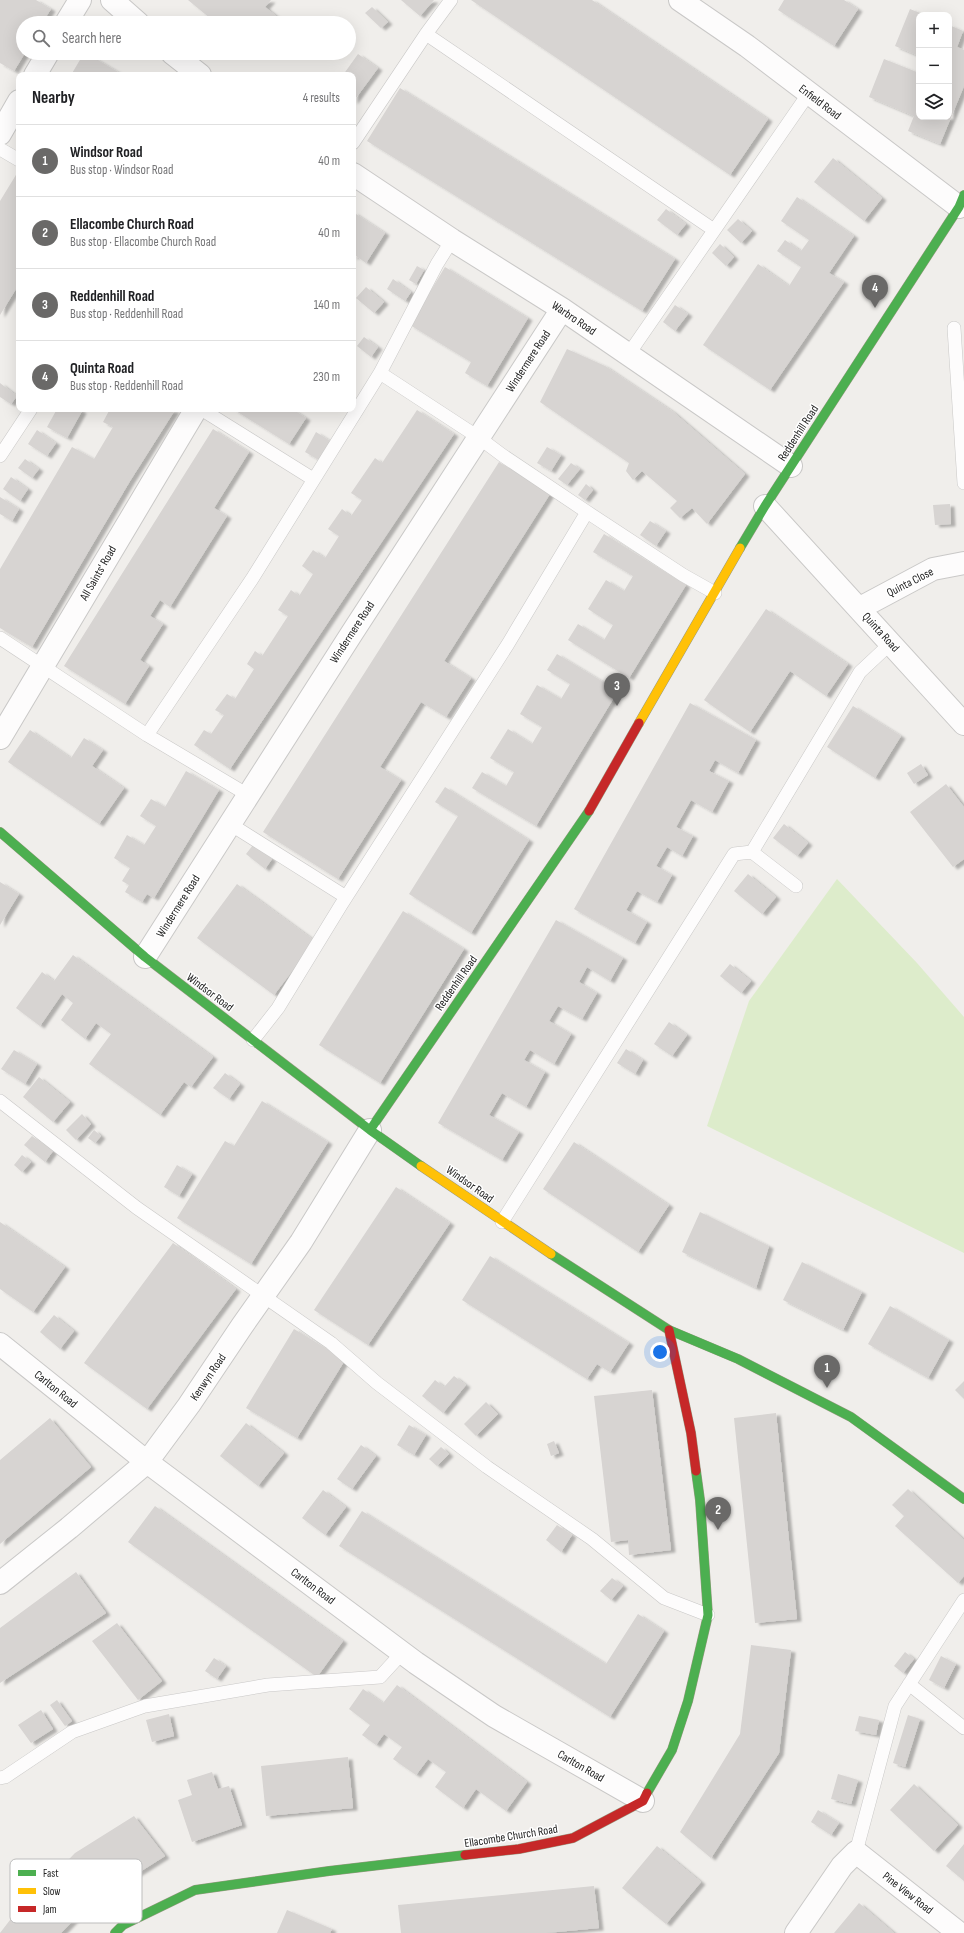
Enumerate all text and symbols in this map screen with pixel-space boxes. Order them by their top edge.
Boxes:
map controls [916,12,952,120]
button: + [916,12,952,48]
search box [16,16,356,60]
icon: search [30,27,52,49]
text: Search here [62,29,122,48]
button: − [916,48,952,84]
street label: Enfield Road [796,82,844,123]
button: layers [916,84,952,120]
text: Nearby [32,88,75,108]
text: 4 results [303,90,340,106]
text: Windsor Road [70,143,142,162]
text: 1 [42,153,48,169]
text: 40 m [318,153,340,169]
text: Bus stop · Windsor Road [70,162,173,178]
text: Ellacombe Church Road [70,215,194,234]
text: 2 [42,225,48,241]
text: 40 m [318,225,340,241]
text: Bus stop · Ellacombe Church Road [70,234,216,250]
pin: 4 [862,275,888,308]
text: Reddenhill Road [70,287,154,306]
text: 3 [42,297,48,313]
text: 140 m [314,297,340,313]
street label: Warbro Road [549,298,599,339]
text: Bus stop · Reddenhill Road [70,306,183,322]
street label: Windermere Road [503,327,554,395]
text: Quinta Road [70,359,134,378]
text: 4 [42,369,48,385]
text: 230 m [313,369,340,385]
text: Bus stop · Reddenhill Road [70,378,183,394]
street label: Reddenhill Road [775,402,822,464]
street label: All Saints' Road [76,543,120,604]
street label: Quinta Close [884,564,936,601]
street label: Windermere Road [327,598,378,666]
street label: Quinta Road [859,609,902,655]
pin: 3 [604,673,630,706]
street label: Windermere Road [153,872,204,940]
street label: Reddenhill Road [432,953,481,1014]
street label: Windsor Road [183,970,236,1015]
street label: Windsor Road [443,1163,496,1206]
your location [650,1342,670,1362]
street label: Kenwyn Road [187,1351,230,1404]
pin: 1 [814,1355,840,1388]
street label: Carlton Road [31,1367,80,1411]
pin: 2 [705,1497,731,1530]
street label: Carlton Road [288,1565,338,1608]
street label: Carlton Road [555,1747,607,1786]
street label: Ellacombe Church Road [463,1822,559,1851]
legend [10,1859,142,1923]
text: Fast [43,1867,59,1880]
street label: Pine View Road [879,1869,936,1918]
text: Slow [43,1885,60,1898]
text: Jam [42,1903,57,1916]

